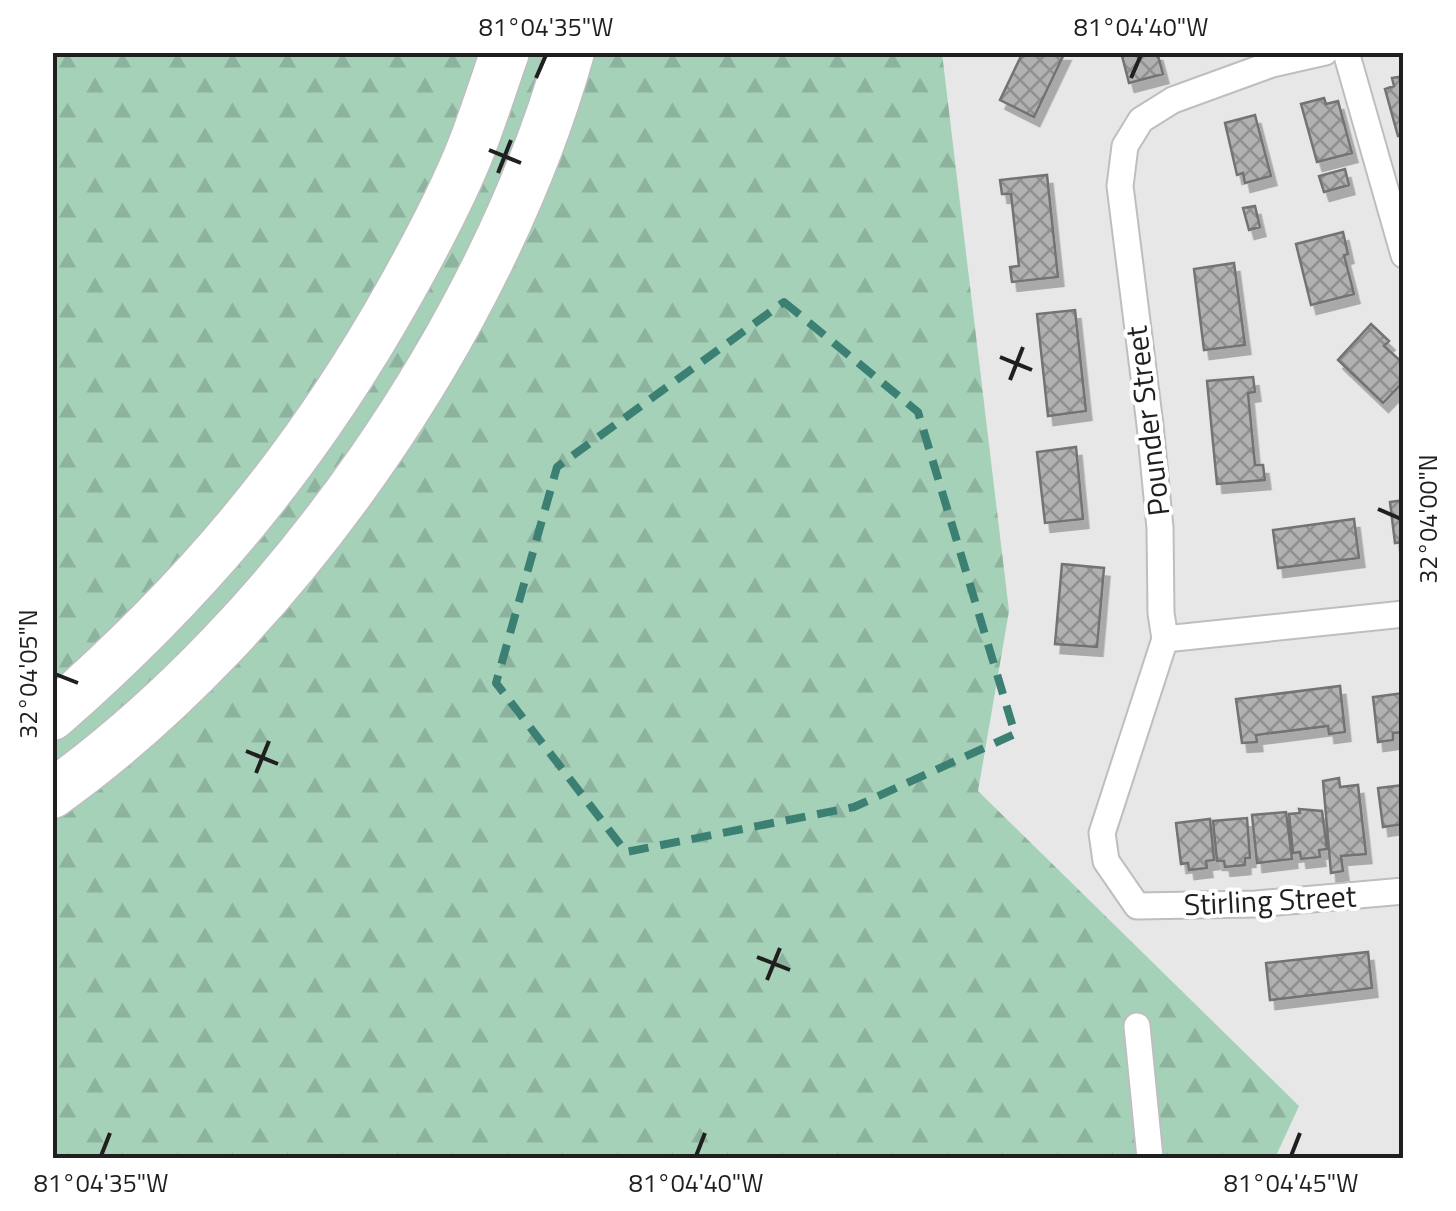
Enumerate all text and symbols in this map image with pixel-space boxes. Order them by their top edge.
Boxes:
text: 81°04'35"W [479,8,613,46]
text: 81°04'40"W [1074,8,1208,46]
street label: Pounder Street [1112,323,1181,519]
text: 32°04'00"N [1409,454,1447,584]
text: 32°04'05"N [9,609,47,739]
street label: Stirling Street [1183,872,1358,927]
text: 81°04'35"W [34,1164,168,1202]
text: 81°04'40"W [629,1164,763,1202]
text: 81°04'45"W [1224,1164,1358,1202]

